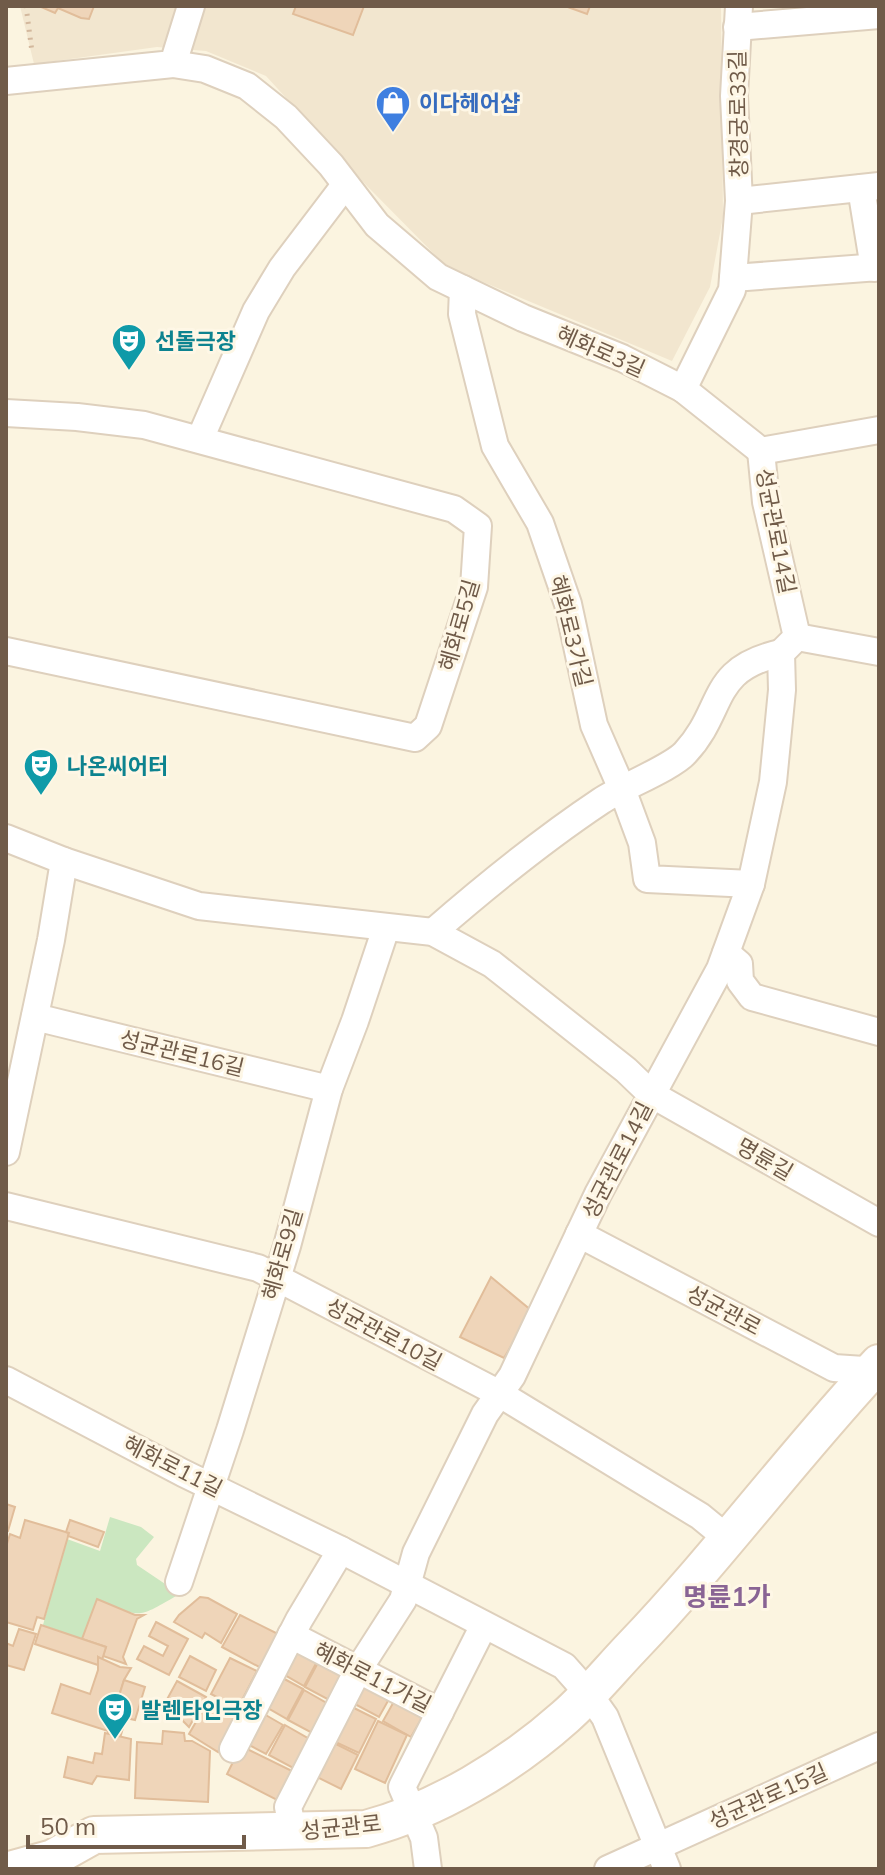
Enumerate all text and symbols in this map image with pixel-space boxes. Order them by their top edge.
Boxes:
street label: 창경궁로33길 [723,50,753,178]
shop icon: 이다헤어샵 [374,84,412,134]
place label: 이다헤어샵 [419,89,520,117]
street label: 혜화로3길 [552,319,650,383]
theatre icon: 선돌극장 [110,322,148,372]
place label: 선돌극장 [155,327,236,355]
street label: 성균관로14길 [750,466,802,596]
street label: 혜화로3가길 [544,572,598,690]
street label: 혜화로5길 [433,576,485,674]
theatre icon: 나온씨어터 [22,747,60,797]
place label: 나온씨어터 [67,752,168,780]
street label: 성균관로16길 [117,1024,247,1082]
street label: 성균관로14길 [576,1097,658,1223]
street label: 명륜길 [732,1132,798,1186]
street label: 혜화로9길 [256,1205,308,1303]
street label: 성균관로 [682,1279,766,1341]
street label: 성균관로10길 [321,1292,447,1376]
street label: 혜화로11길 [119,1429,227,1503]
district label: 명륜1가 [683,1580,771,1613]
street label: 혜화로11가길 [310,1636,436,1718]
theatre icon: 발렌타인극장 [96,1691,134,1741]
place label: 발렌타인극장 [141,1696,262,1724]
street label: 성균관로15길 [704,1757,832,1835]
scale bar [28,1799,244,1849]
street label: 성균관로 [299,1809,383,1845]
text: 50 m [40,1811,96,1841]

